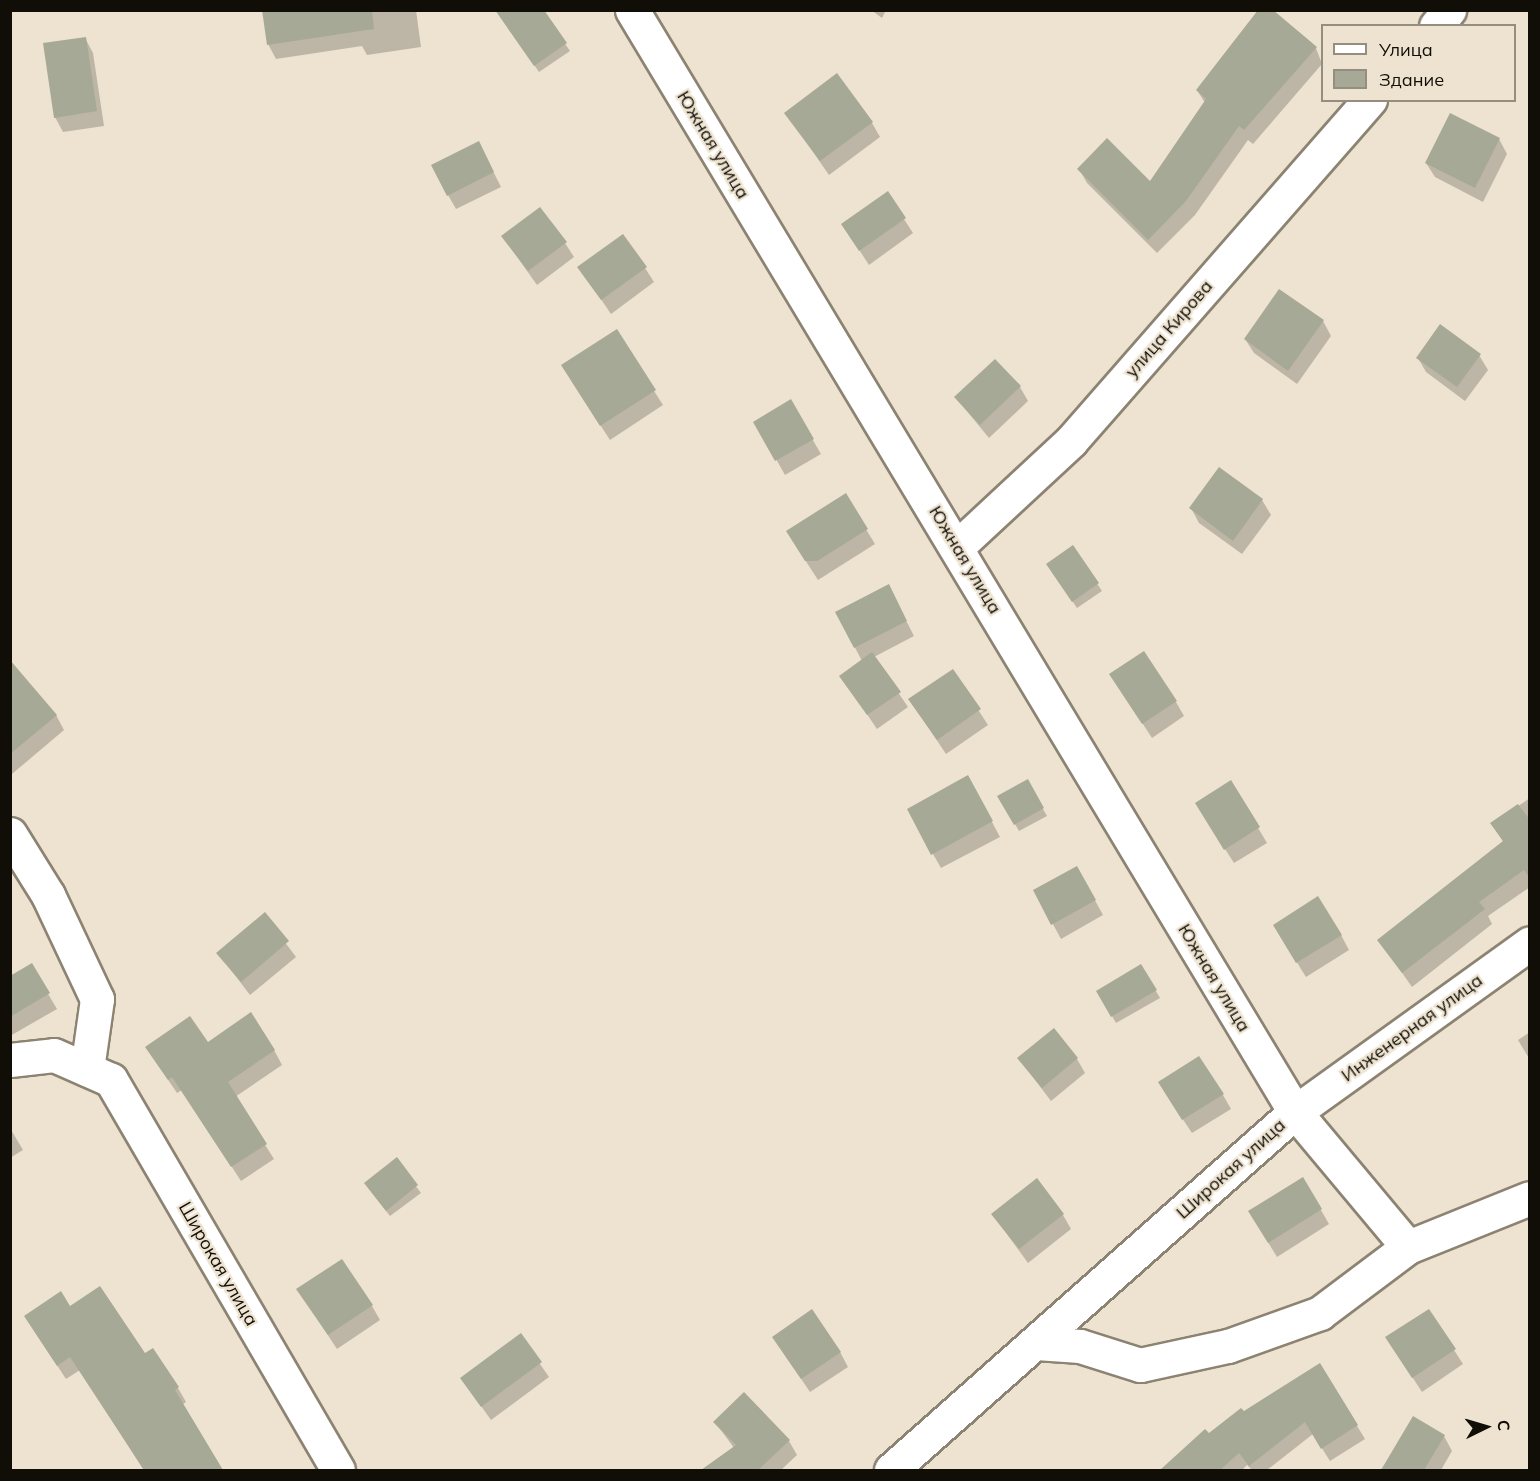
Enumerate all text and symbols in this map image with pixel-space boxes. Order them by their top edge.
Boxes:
legend [1321,24,1516,102]
text: Улица [1379,38,1433,61]
text: Здание [1379,68,1444,91]
street label: Южная улица [672,87,754,203]
street label: улица Кирова [1121,276,1217,382]
street label: Южная улица [924,502,1006,618]
street label: Южная улица [1173,920,1255,1036]
street label: Инженерная улица [1337,970,1487,1086]
street label: Широкая улица [1172,1114,1290,1224]
street label: Широкая улица [174,1198,262,1330]
north arrow [1456,1397,1516,1457]
text: С [1493,1419,1514,1432]

